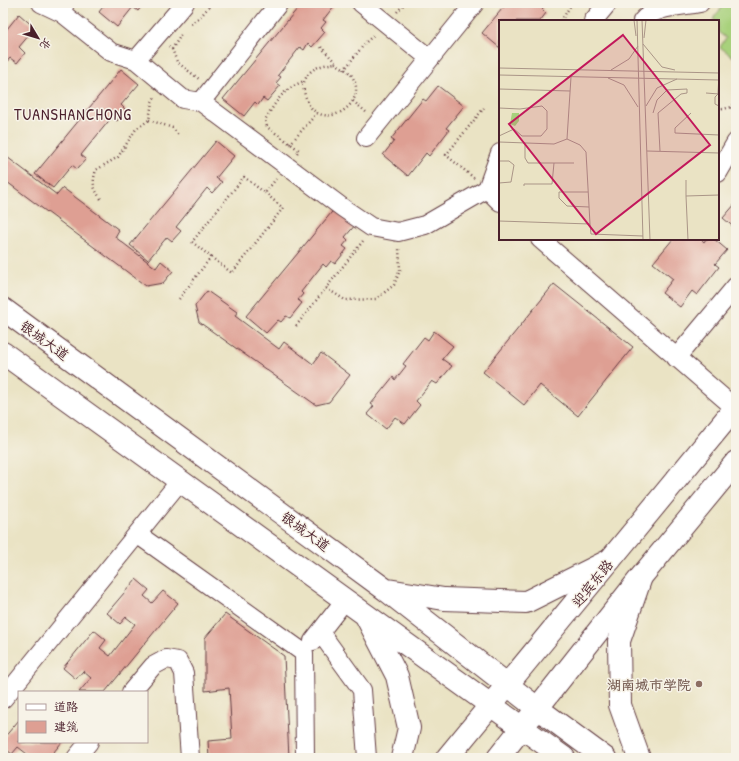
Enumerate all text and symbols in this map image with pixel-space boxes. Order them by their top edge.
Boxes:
north arrow [18,18,58,58]
inset map [499,20,719,240]
text: 北 [37,36,55,53]
district label: TUANSHANCHONG [14,103,132,125]
street label: 银城大道 [17,316,73,364]
street label: 银城大道 [278,507,334,555]
street label: 迎宾东路 [567,555,617,611]
place label: 湖南城市学院 [607,675,691,694]
marker: 湖南城市学院 [694,679,704,689]
legend [18,691,148,743]
text: 道路 [54,698,78,715]
text: 建筑 [54,718,78,735]

